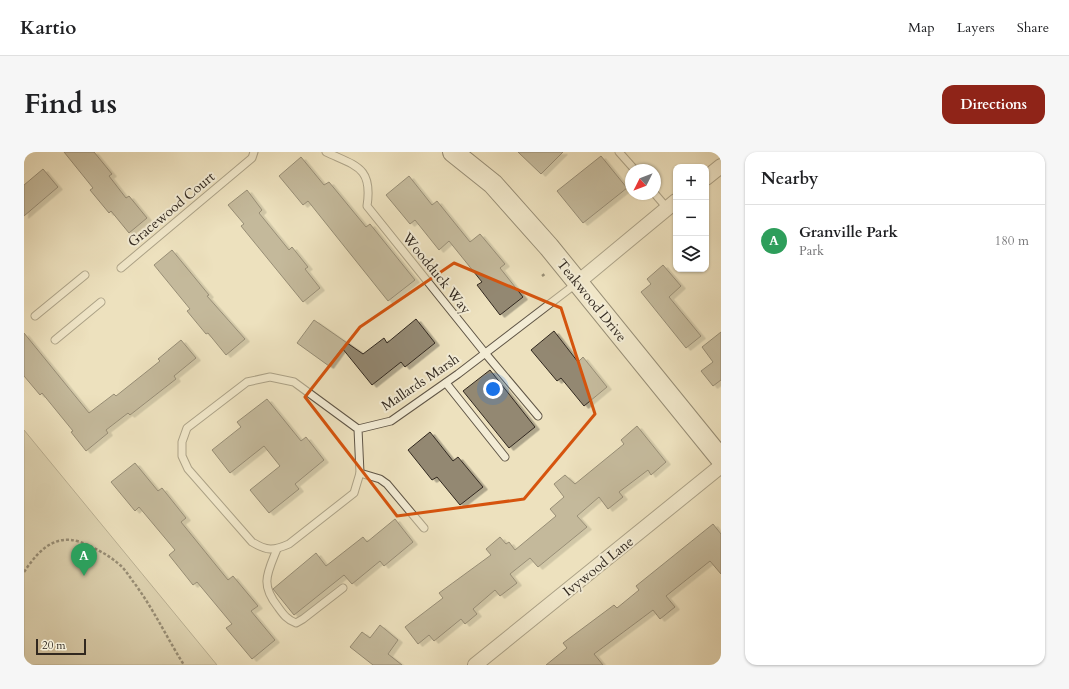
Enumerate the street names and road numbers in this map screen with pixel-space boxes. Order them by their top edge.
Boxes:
street label: Gracewood Court [124,167,219,251]
street label: Woodduck Way [397,228,476,319]
street label: Teakwood Drive [552,255,631,346]
street label: Mallards Marsh [378,349,463,415]
street label: Ivywood Lane [559,532,638,601]

